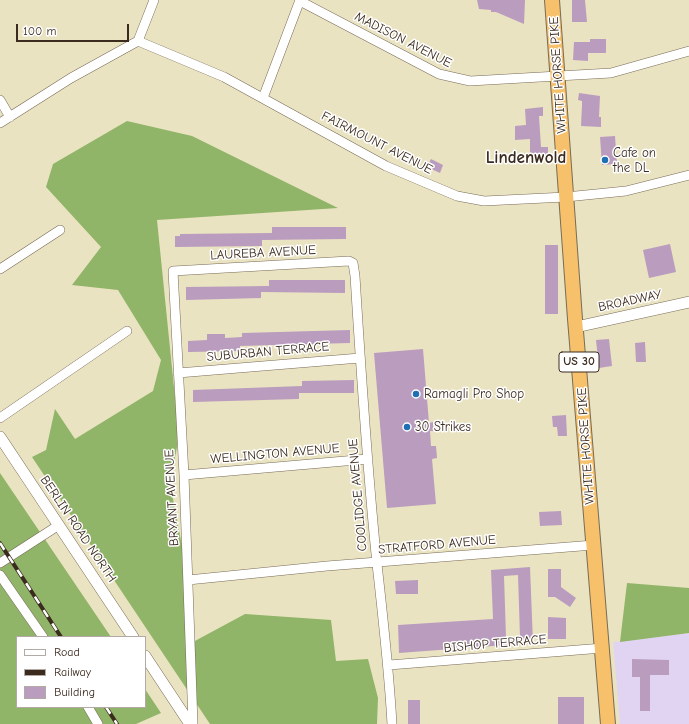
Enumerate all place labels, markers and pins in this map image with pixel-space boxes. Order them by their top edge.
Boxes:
place label: Cafe on the DL [613,145,656,176]
marker: Cafe on the DL [600,155,610,165]
place label: Ramagli Pro Shop [424,386,524,402]
marker: Ramagli Pro Shop [411,389,421,399]
place label: 30 Strikes [415,419,471,435]
marker: 30 Strikes [402,422,412,432]

